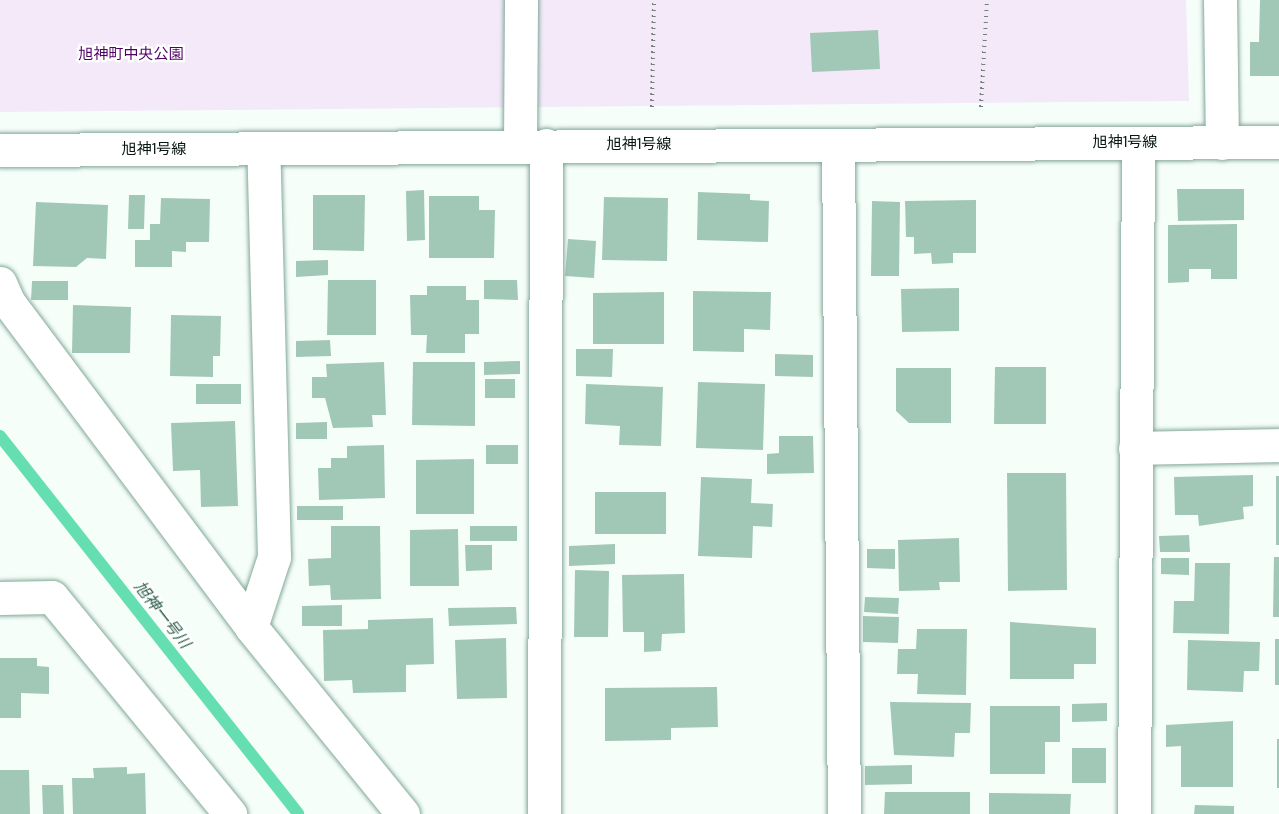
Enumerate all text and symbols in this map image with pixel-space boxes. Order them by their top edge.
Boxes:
park label: 旭神町中央公園 [79,46,183,64]
street label: 旭神1号線 [1093,134,1157,152]
street label: 旭神1号線 [607,136,671,154]
street label: 旭神1号線 [122,141,186,159]
water label: 旭神一号川 [130,578,194,652]

